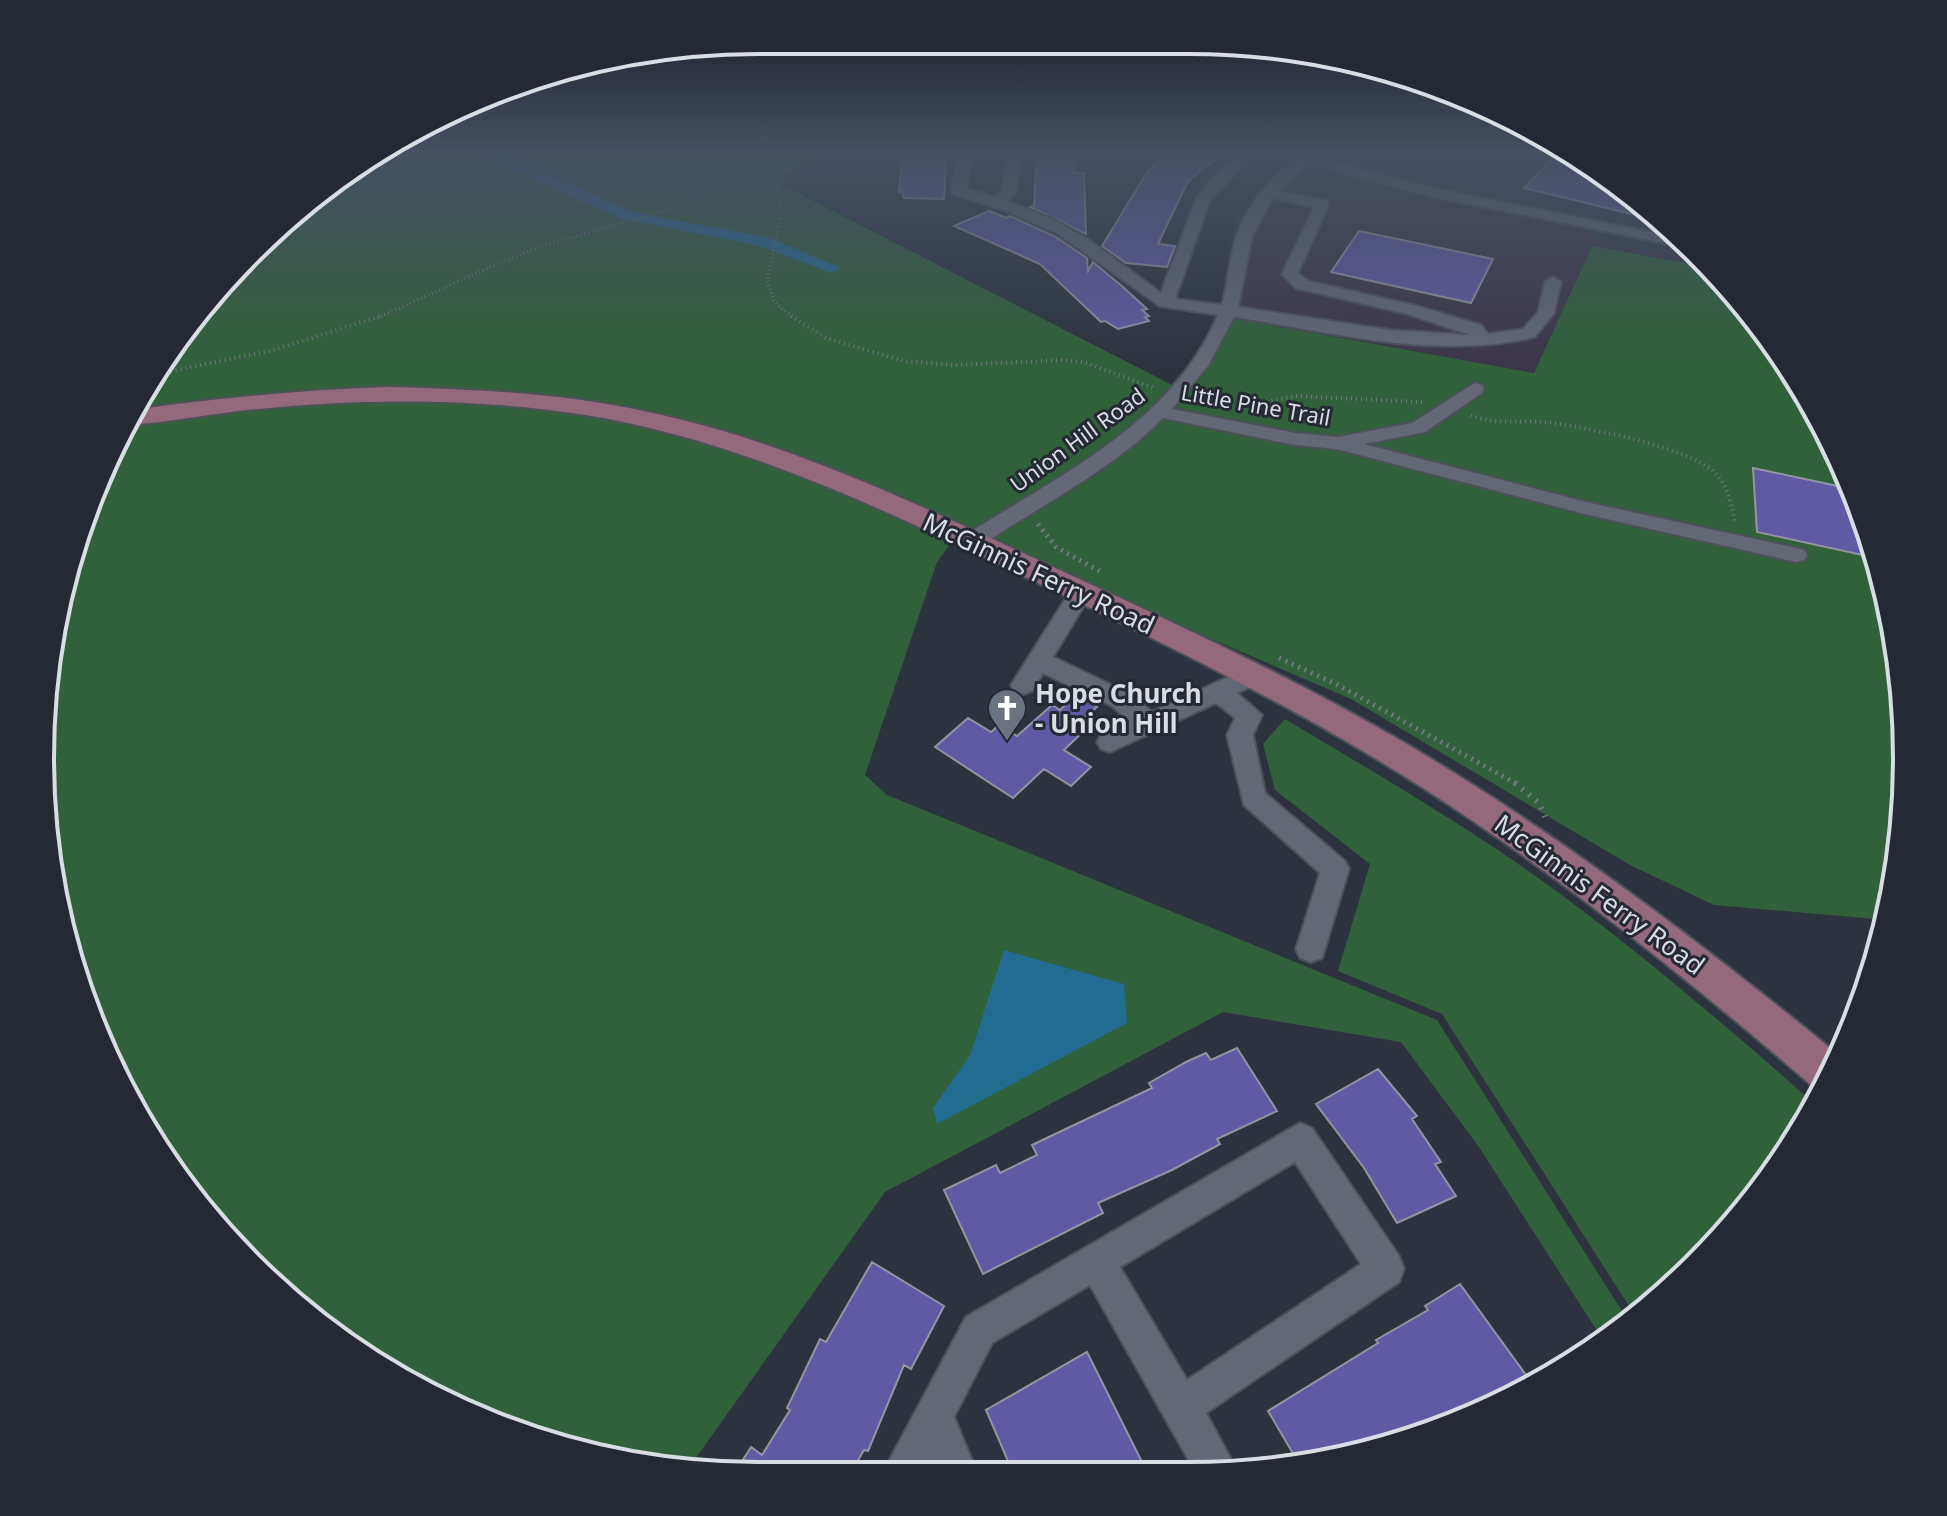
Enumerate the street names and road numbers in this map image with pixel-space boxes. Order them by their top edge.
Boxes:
street label: Little Pine Trail [1179,376,1333,432]
street label: Union Hill Road [1003,380,1151,498]
street label: McGinnis Ferry Road [917,503,1161,643]
street label: McGinnis Ferry Road [1488,805,1712,983]

